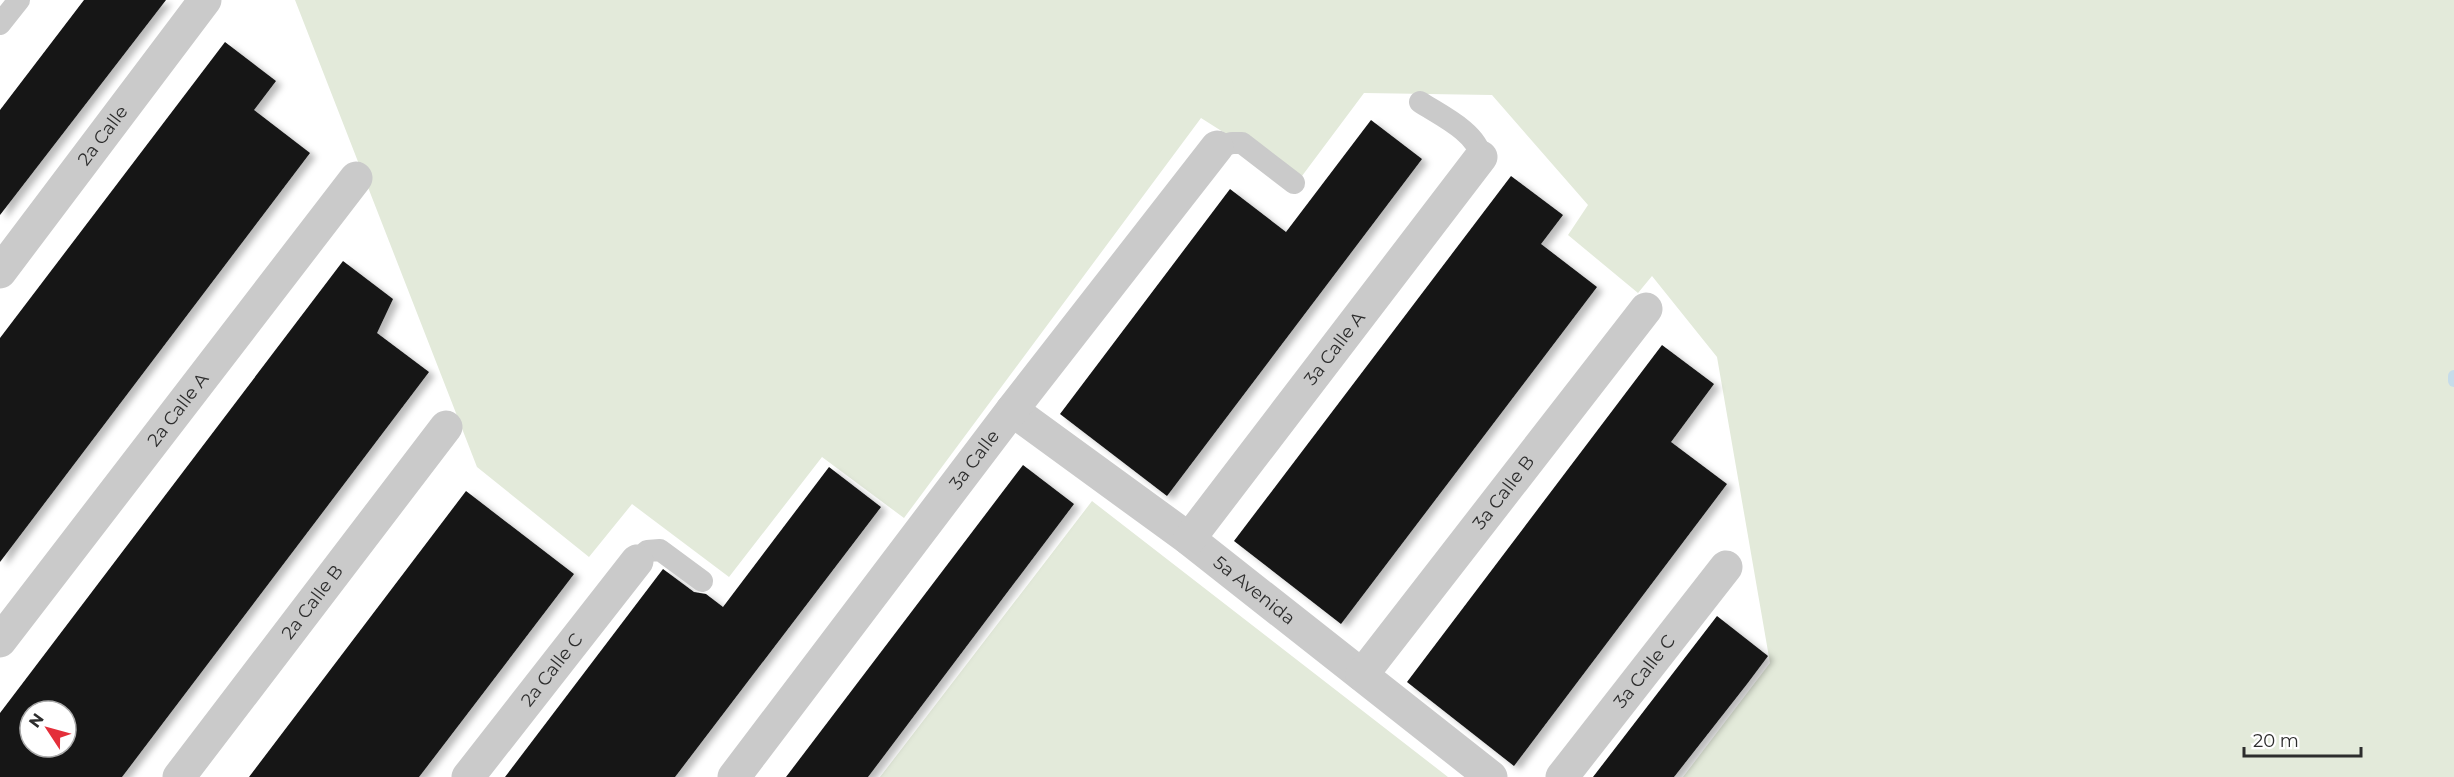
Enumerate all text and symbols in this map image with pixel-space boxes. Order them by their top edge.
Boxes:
street label: 2a Calle [73,101,133,170]
street label: 3a Calle A [1300,307,1370,390]
street label: 2a Calle A [143,368,213,451]
street label: 3a Calle [945,425,1004,494]
street label: 3a Calle B [1468,451,1539,534]
street label: 5a Avenida [1209,551,1300,629]
street label: 2a Calle B [277,561,348,644]
street label: 2a Calle C [516,629,587,711]
street label: 3a Calle C [1609,630,1680,712]
north arrow [18,699,78,759]
text: N [25,710,48,731]
scale bar [2244,720,2361,758]
text: 20 m [2253,730,2299,752]

